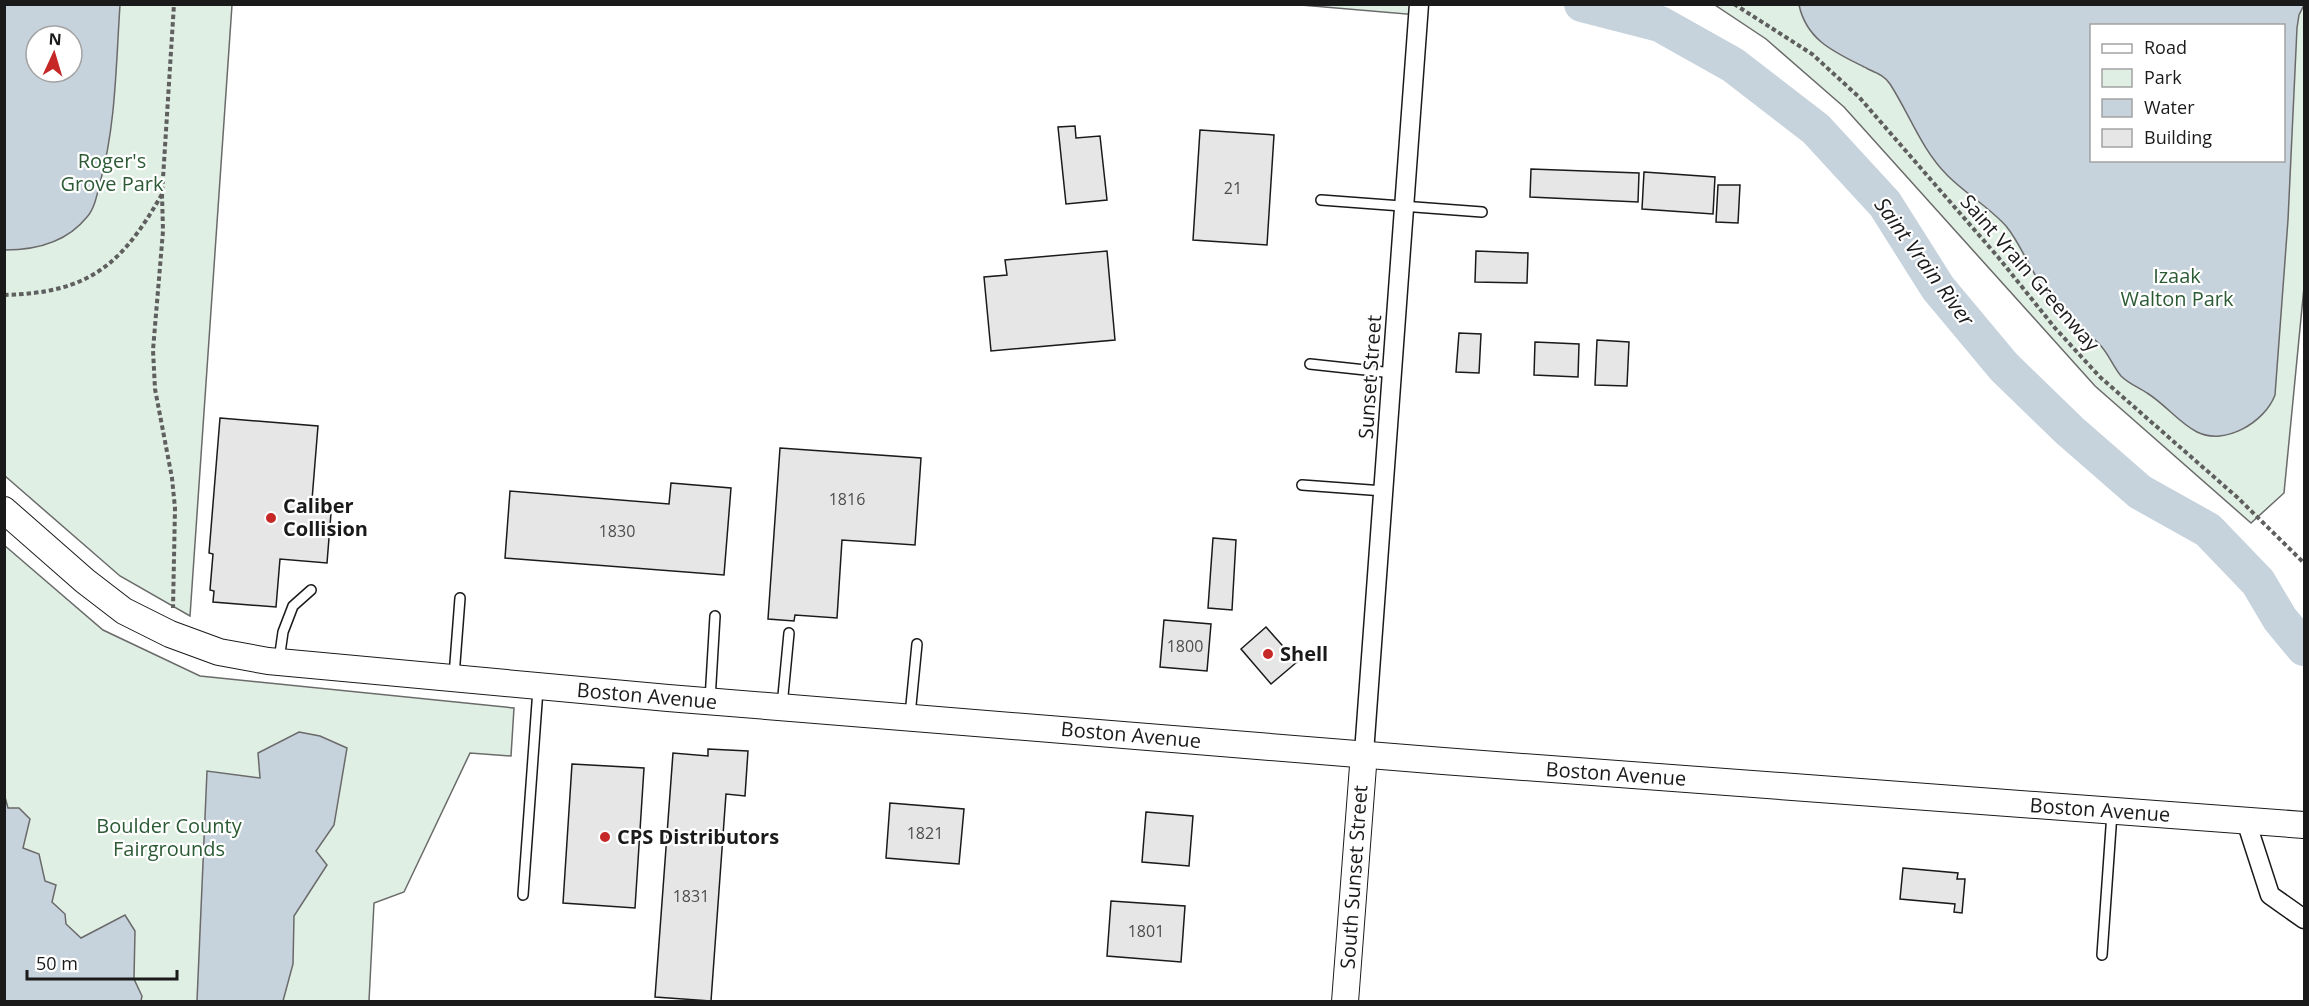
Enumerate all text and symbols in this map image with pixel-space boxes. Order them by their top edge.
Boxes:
north arrow [24,24,84,84]
legend [2090,24,2285,162]
text: N [48,28,62,50]
text: Road [2144,35,2187,59]
text: Park [2144,65,2182,89]
text: Water [2144,95,2195,119]
text: Building [2144,125,2212,149]
park label: Roger's Grove Park [61,147,164,197]
house number: 21 [1224,177,1242,199]
street label: Saint Vrain Greenway [1955,189,2107,358]
water label: Saint Vrain River [1869,191,1981,332]
park label: Izaak Walton Park [2120,262,2234,312]
street label: Sunset Street [1352,314,1387,440]
house number: 1816 [829,488,865,510]
place label: Caliber Collision [283,492,368,542]
marker: Caliber Collision [264,511,278,525]
house number: 1830 [599,520,635,542]
house number: 1800 [1167,635,1203,657]
place label: Shell [1280,640,1328,667]
marker: Shell [1261,647,1275,661]
street label: Boston Avenue [576,676,718,715]
street label: Boston Avenue [1060,715,1202,754]
street label: Boston Avenue [1545,755,1687,792]
street label: South Sunset Street [1334,784,1373,970]
street label: Boston Avenue [2029,791,2171,828]
park label: Boulder County Fairgrounds [96,812,243,862]
house number: 1821 [907,822,943,844]
place label: CPS Distributors [617,823,779,850]
marker: CPS Distributors [598,830,612,844]
house number: 1831 [673,885,709,907]
house number: 1801 [1128,920,1164,942]
scale bar [27,943,177,981]
text: 50 m [36,951,78,975]

